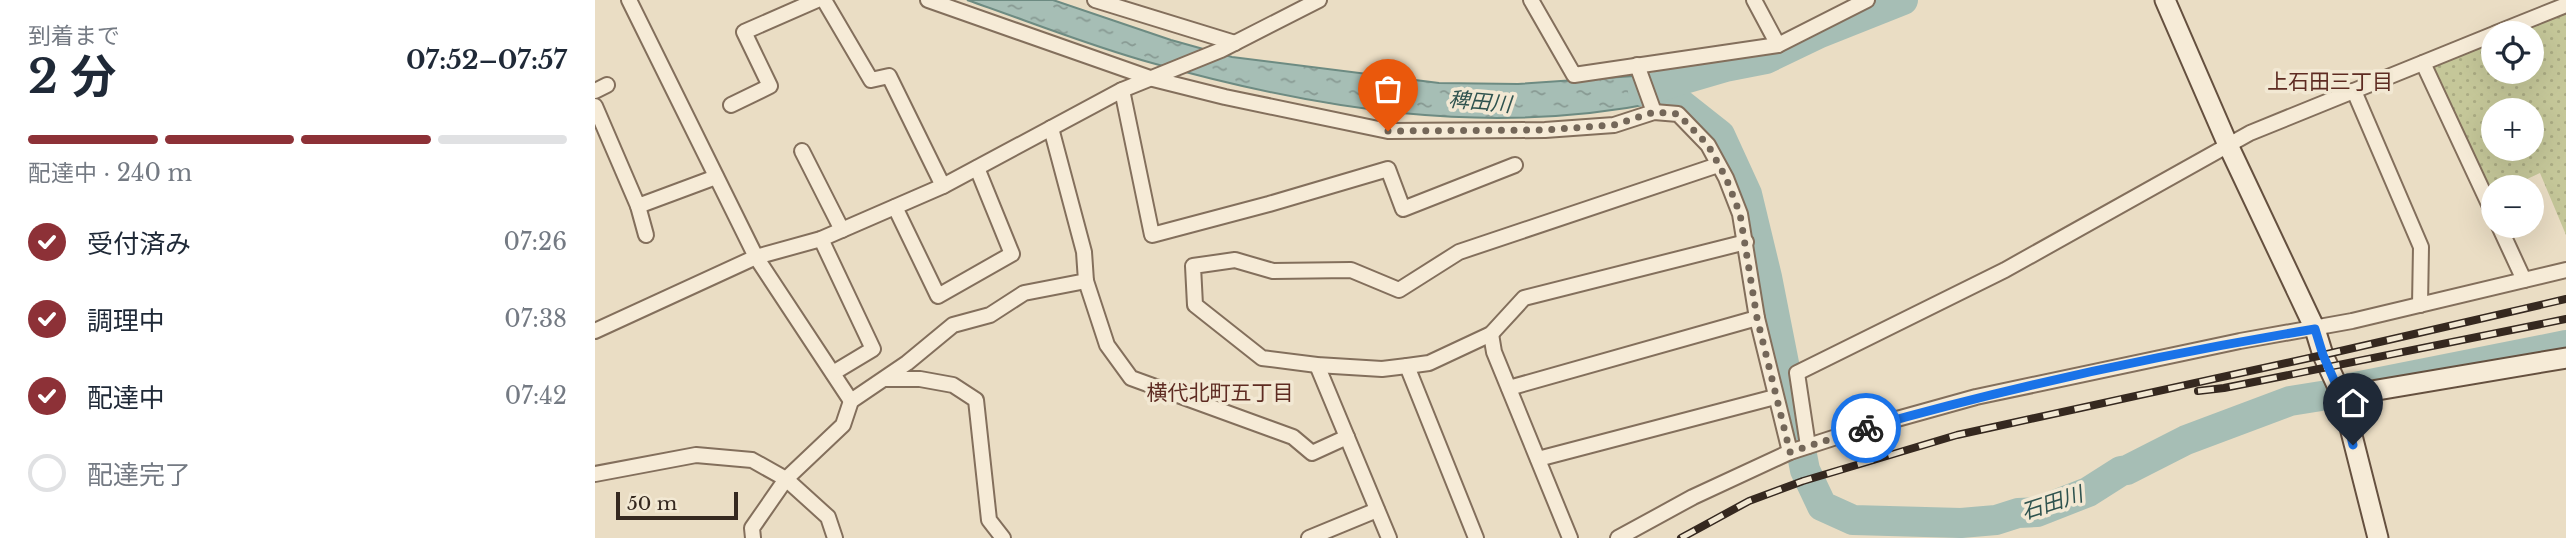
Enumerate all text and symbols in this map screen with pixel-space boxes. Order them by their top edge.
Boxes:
map controls [2481,21,2544,238]
button: locate [2481,21,2544,84]
text: 到着まで [28,22,120,50]
text: 07:52–07:57 [406,44,567,76]
text: 2 分 [28,48,116,105]
pin [1358,59,1418,131]
district label: 上石田三丁目 [2267,69,2393,95]
icon: bag [1369,70,1407,108]
water label: 稗田川 [1447,86,1515,118]
button: + [2481,98,2544,161]
text: 配達中 · 240 m [28,159,192,187]
button: − [2481,175,2544,238]
icon: check [28,223,66,261]
text: 受付済み [87,228,191,260]
text: 07:26 [504,228,567,256]
icon: check [28,300,66,338]
text: 調理中 [87,305,165,337]
text: 07:38 [504,305,567,333]
pin [2323,373,2383,445]
icon: check [28,377,66,415]
district label: 横代北町五丁目 [1147,380,1294,406]
text: 配達中 [87,382,165,414]
text: 07:42 [505,382,567,410]
icon: home [2334,384,2372,422]
courier [1831,393,1901,463]
icon: bike [1847,409,1885,447]
text: 配達完了 [87,459,191,491]
water label: 石田川 [2018,480,2088,525]
scale bar [616,489,739,521]
text: 50 m [627,492,677,515]

